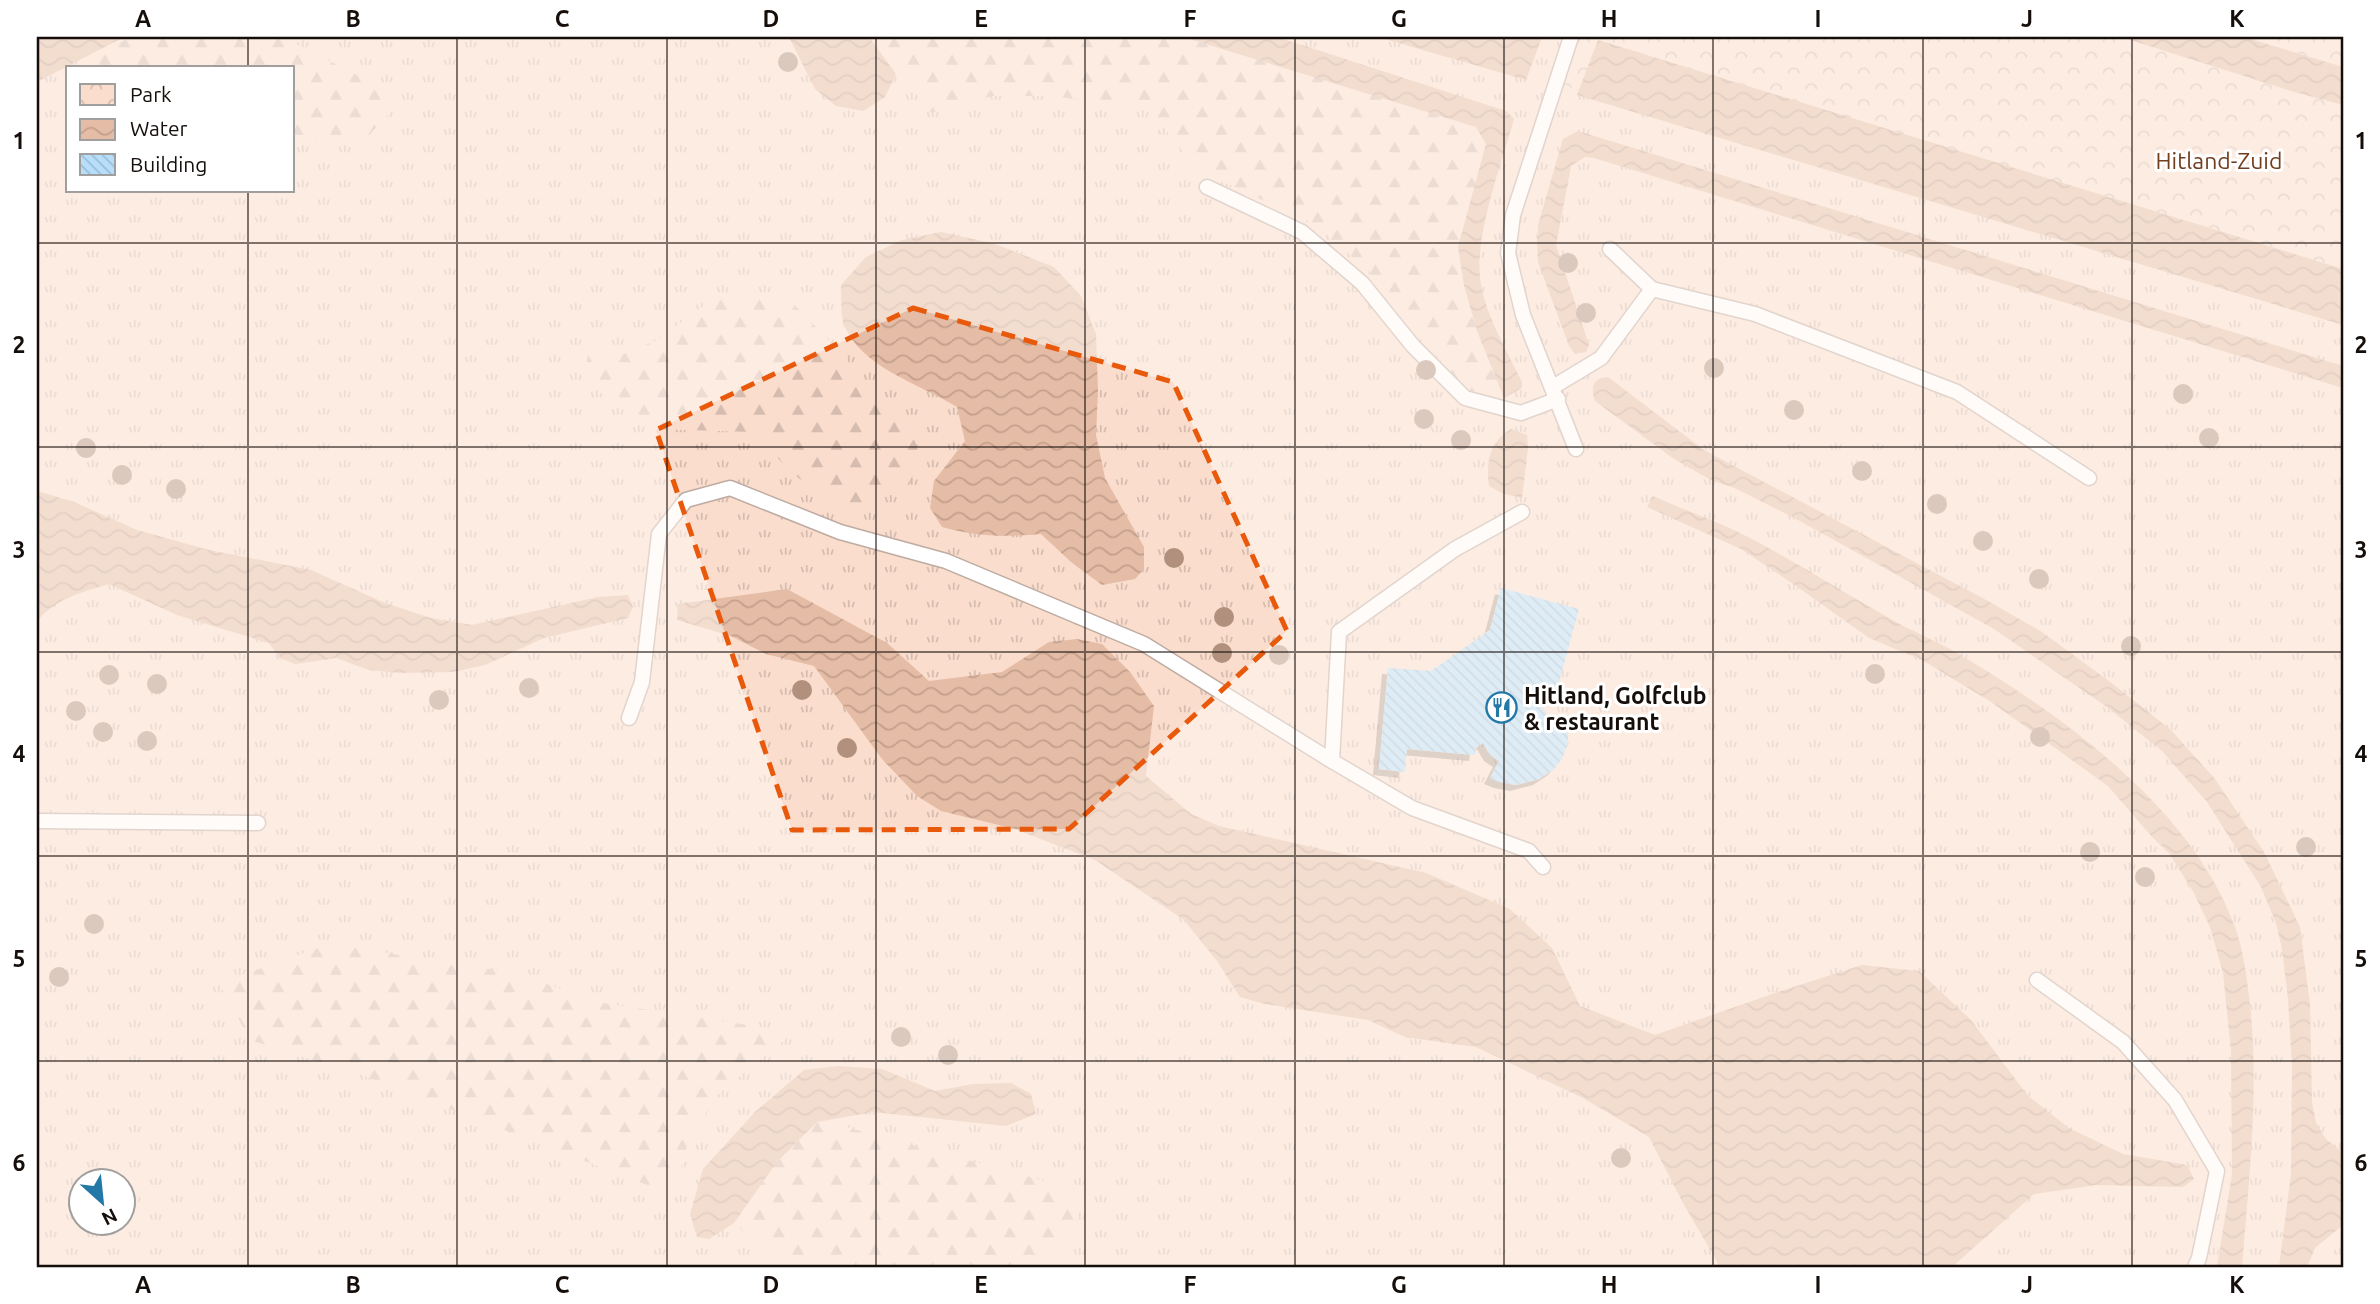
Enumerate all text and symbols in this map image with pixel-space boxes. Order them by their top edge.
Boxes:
text: A [135,6,151,31]
text: B [345,6,361,31]
text: C [555,6,570,31]
text: D [763,6,779,31]
text: E [974,6,988,31]
text: F [1184,6,1197,31]
text: G [1391,6,1407,31]
text: H [1601,6,1617,31]
text: I [1815,6,1821,31]
text: J [2021,6,2033,31]
text: K [2229,6,2245,31]
legend [66,66,294,192]
text: Park [130,82,172,106]
text: Water [130,116,188,140]
text: 1 [13,128,25,153]
text: 1 [2355,128,2367,153]
park label: Hitland-Zuid [2156,148,2282,173]
text: Building [130,152,207,176]
text: 2 [13,332,25,357]
text: 2 [2355,332,2367,357]
text: 3 [13,537,25,562]
text: 3 [2355,537,2367,562]
place label: Hitland, Golfclub & restaurant [1524,683,1707,734]
restaurant icon: Hitland, Golfclub & restaurant [1484,691,1518,725]
text: 4 [13,741,26,766]
text: 4 [2355,741,2368,766]
text: 5 [13,946,25,971]
text: 5 [2355,946,2367,971]
text: 6 [13,1150,26,1175]
text: 6 [2355,1150,2368,1175]
north arrow [66,1168,136,1238]
text: N [98,1204,121,1230]
text: A [135,1272,151,1297]
text: B [345,1272,361,1297]
text: C [555,1272,570,1297]
text: D [763,1272,779,1297]
text: E [974,1272,988,1297]
text: F [1184,1272,1197,1297]
text: G [1391,1272,1407,1297]
text: H [1601,1272,1617,1297]
text: I [1815,1272,1821,1297]
text: J [2021,1272,2033,1297]
text: K [2229,1272,2245,1297]

